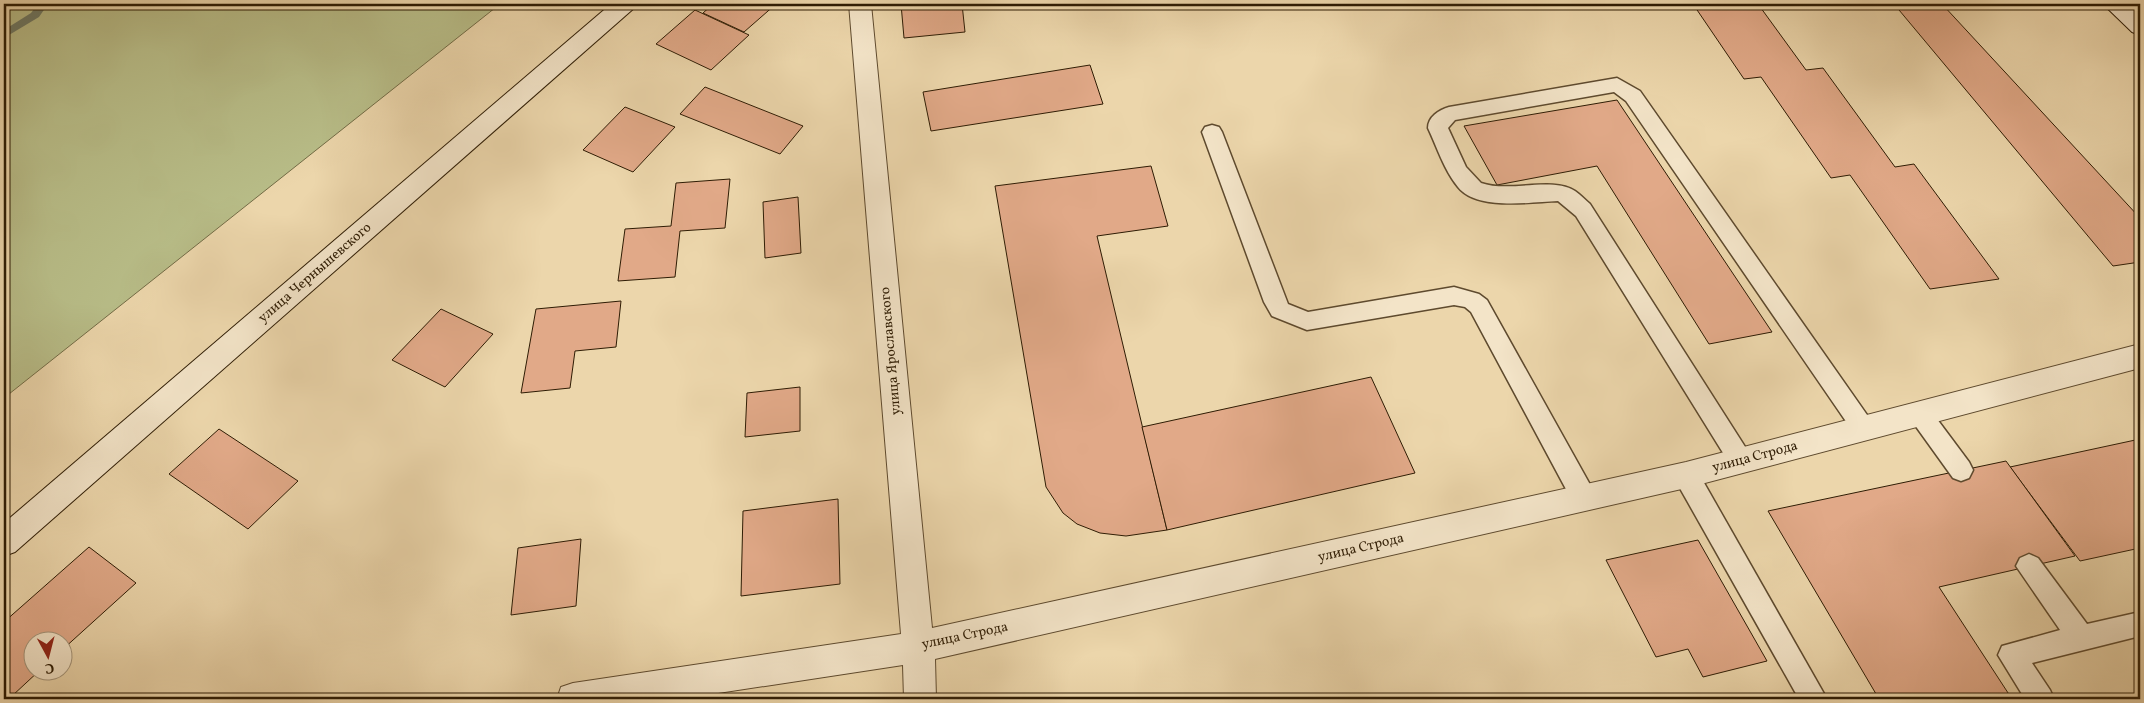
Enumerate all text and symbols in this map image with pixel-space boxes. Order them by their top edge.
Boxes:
street label: улица Чернышевского [254,218,376,328]
street label: улица Ярославского [876,286,906,416]
street label: улица Строда [1710,436,1800,478]
street label: улица Строда [1316,529,1406,567]
street label: улица Строда [920,618,1010,654]
north arrow [22,630,72,680]
text: С [44,657,55,677]

